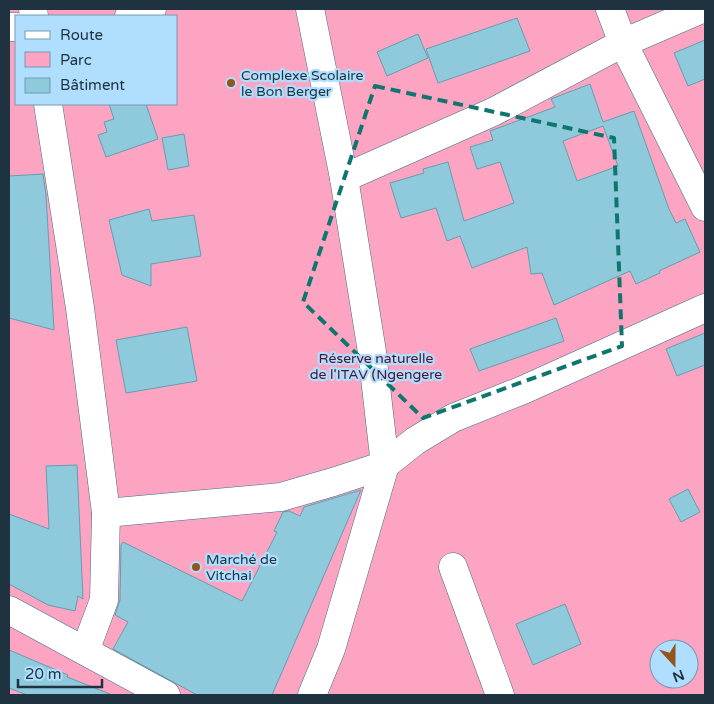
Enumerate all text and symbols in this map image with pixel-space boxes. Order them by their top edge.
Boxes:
legend [15,15,178,105]
text: Route [60,26,103,44]
text: Parc [60,51,92,69]
place label: Complexe Scolaire le Bon Berger [241,67,364,100]
text: Bâtiment [60,76,125,94]
marker: Complexe Scolaire le Bon Berger [225,77,237,89]
park label: Réserve naturelle de l'ITAV (Ngengere [310,350,442,383]
place label: Marché de Vitchai [206,551,277,584]
marker: Marché de Vitchai [190,561,202,573]
north arrow [649,639,699,689]
scale bar [18,656,101,688]
text: 20 m [25,665,62,683]
text: N [670,666,687,686]

